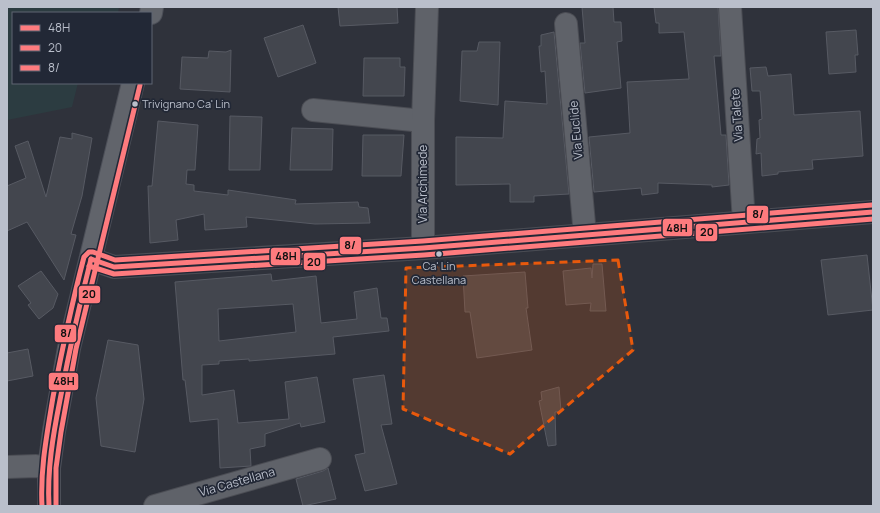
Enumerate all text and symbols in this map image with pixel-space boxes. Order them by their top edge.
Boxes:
legend [12,12,152,84]
text: 48H [48,19,70,36]
text: 20 [48,39,62,56]
text: 8/ [48,59,60,76]
street label: Via Talete [726,88,747,142]
place label: Trivignano Ca' Lin [142,96,230,111]
marker: Trivignano Ca' Lin [130,99,140,109]
street label: Via Euclide [564,100,587,160]
street label: Via Archimede [414,145,431,223]
line badge: 8/ [746,205,769,224]
text: 8/ [752,206,764,221]
line badge: 48H [662,218,693,237]
text: 48H [666,220,688,235]
line badge: 20 [695,223,718,242]
text: 20 [700,224,714,239]
line badge: 8/ [339,236,362,255]
text: 8/ [344,237,356,252]
line badge: 48H [270,247,301,266]
text: 48H [275,248,297,263]
marker: Ca' Lin Castellana [434,249,444,259]
line badge: 20 [303,252,326,271]
text: 20 [307,254,321,269]
place label: Ca' Lin Castellana [412,258,466,287]
line badge: 20 [78,285,101,304]
text: 20 [82,286,96,301]
line badge: 8/ [54,324,77,343]
text: 8/ [60,325,72,340]
line badge: 48H [48,372,79,391]
text: 48H [53,373,75,388]
street label: Via Castellana [197,463,277,500]

